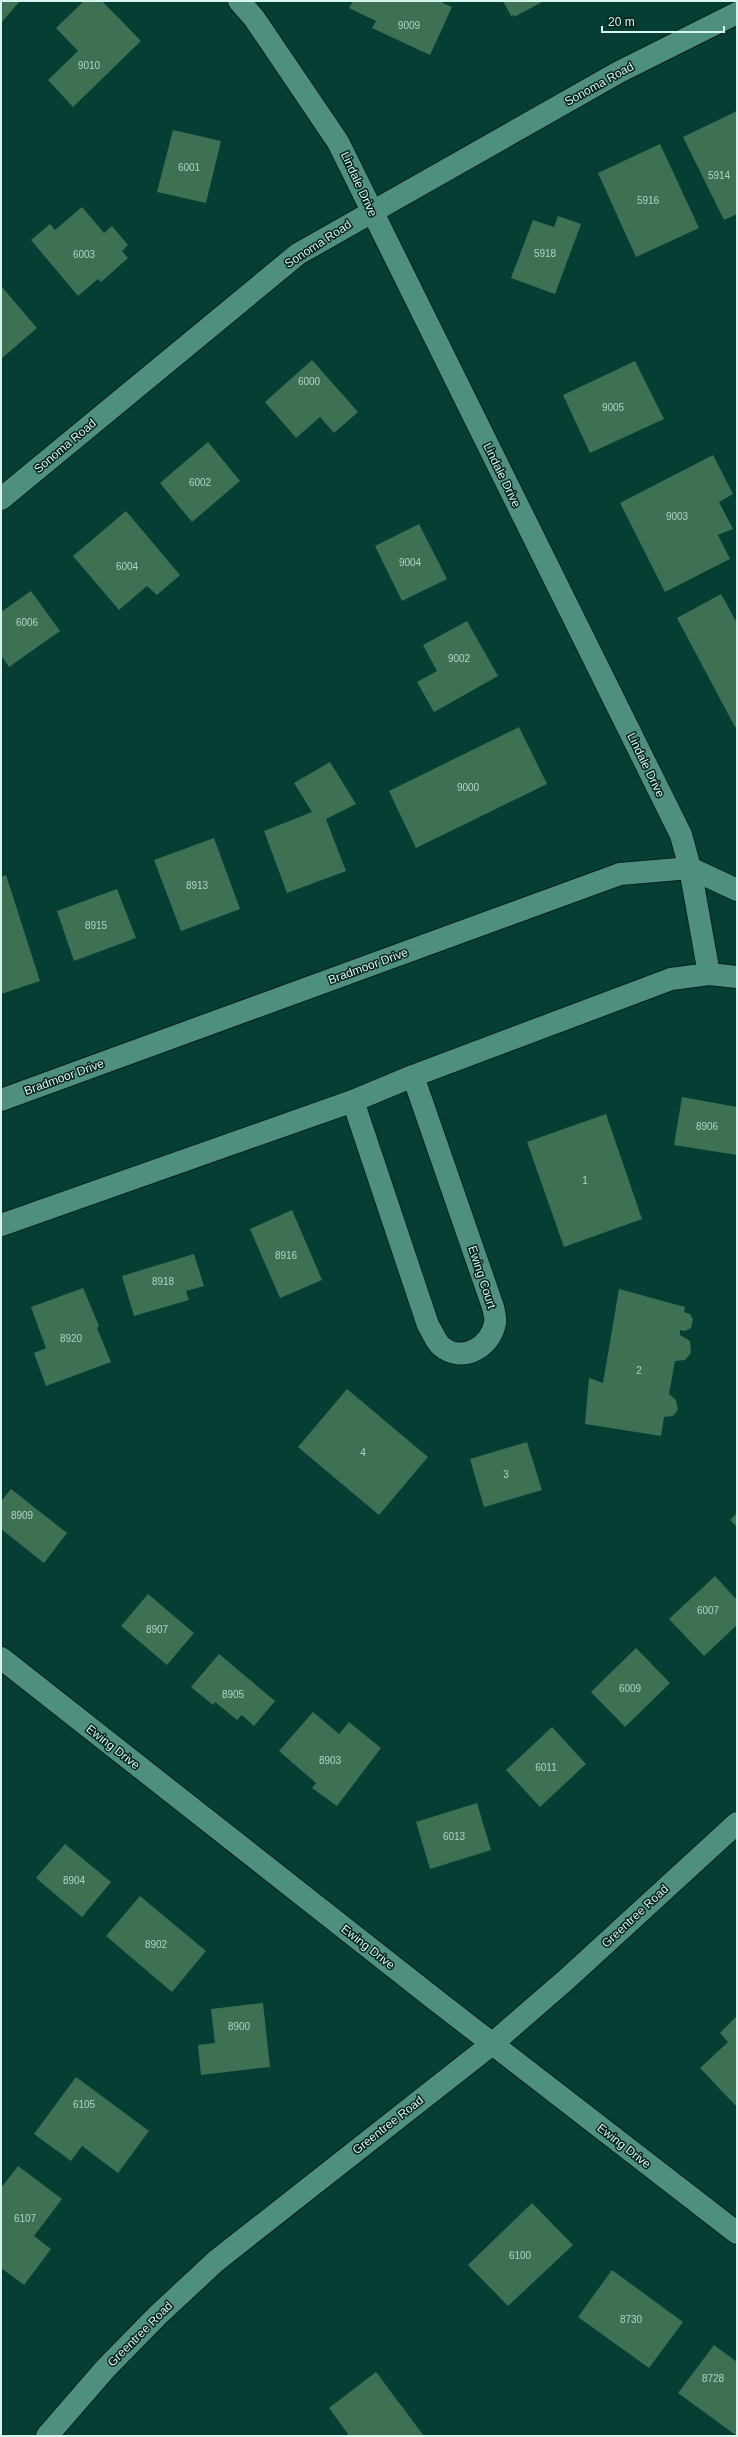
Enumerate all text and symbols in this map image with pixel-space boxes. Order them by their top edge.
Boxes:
scale bar [602,8,724,34]
text: 20 m [608,15,635,29]
house number: 9009 [398,20,421,31]
street label: Sonoma Road [562,59,636,109]
house number: 9010 [78,60,101,71]
street label: Lindale Drive [338,149,380,219]
house number: 6001 [178,162,201,173]
house number: 5914 [708,170,731,181]
house number: 5916 [637,195,660,206]
street label: Sonoma Road [282,217,354,271]
house number: 5918 [534,248,557,259]
house number: 6003 [73,249,96,260]
house number: 6000 [298,376,321,387]
house number: 9005 [602,402,625,413]
street label: Sonoma Road [31,416,99,476]
street label: Lindale Drive [480,440,524,510]
house number: 6002 [189,477,212,488]
house number: 9003 [666,511,689,522]
house number: 9004 [399,557,422,568]
house number: 6004 [116,561,139,572]
house number: 6006 [16,617,39,628]
house number: 9002 [448,653,471,664]
street label: Lindale Drive [624,730,668,800]
house number: 9000 [457,782,480,793]
house number: 8913 [186,880,209,891]
house number: 8915 [85,920,108,931]
street label: Bradmoor Drive [326,945,410,987]
street label: Bradmoor Drive [22,1056,106,1098]
house number: 8906 [696,1121,719,1132]
house number: 1 [582,1175,588,1186]
street label: Ewing Court [465,1244,499,1311]
house number: 8916 [275,1250,298,1261]
house number: 8918 [152,1276,175,1287]
house number: 8920 [60,1333,83,1344]
house number: 2 [636,1365,642,1376]
house number: 4 [360,1447,366,1458]
house number: 3 [503,1469,509,1480]
house number: 8909 [11,1510,34,1521]
house number: 6007 [697,1605,720,1616]
house number: 8907 [146,1624,169,1635]
house number: 6009 [619,1683,642,1694]
house number: 8905 [222,1689,245,1700]
street label: Ewing Drive [83,1722,143,1772]
house number: 8903 [319,1755,342,1766]
house number: 6011 [535,1762,557,1773]
house number: 6013 [443,1831,466,1842]
house number: 8904 [63,1875,86,1886]
street label: Greentree Road [599,1882,671,1950]
street label: Ewing Drive [338,1922,398,1972]
house number: 8902 [145,1939,168,1950]
house number: 8900 [228,2021,251,2032]
street label: Greentree Road [350,2093,426,2157]
house number: 6105 [73,2099,96,2110]
street label: Ewing Drive [594,2121,654,2171]
house number: 6107 [14,2213,37,2224]
house number: 6100 [509,2250,532,2261]
street label: Greentree Road [105,2299,175,2369]
house number: 8730 [620,2314,643,2325]
house number: 8728 [702,2373,725,2384]

